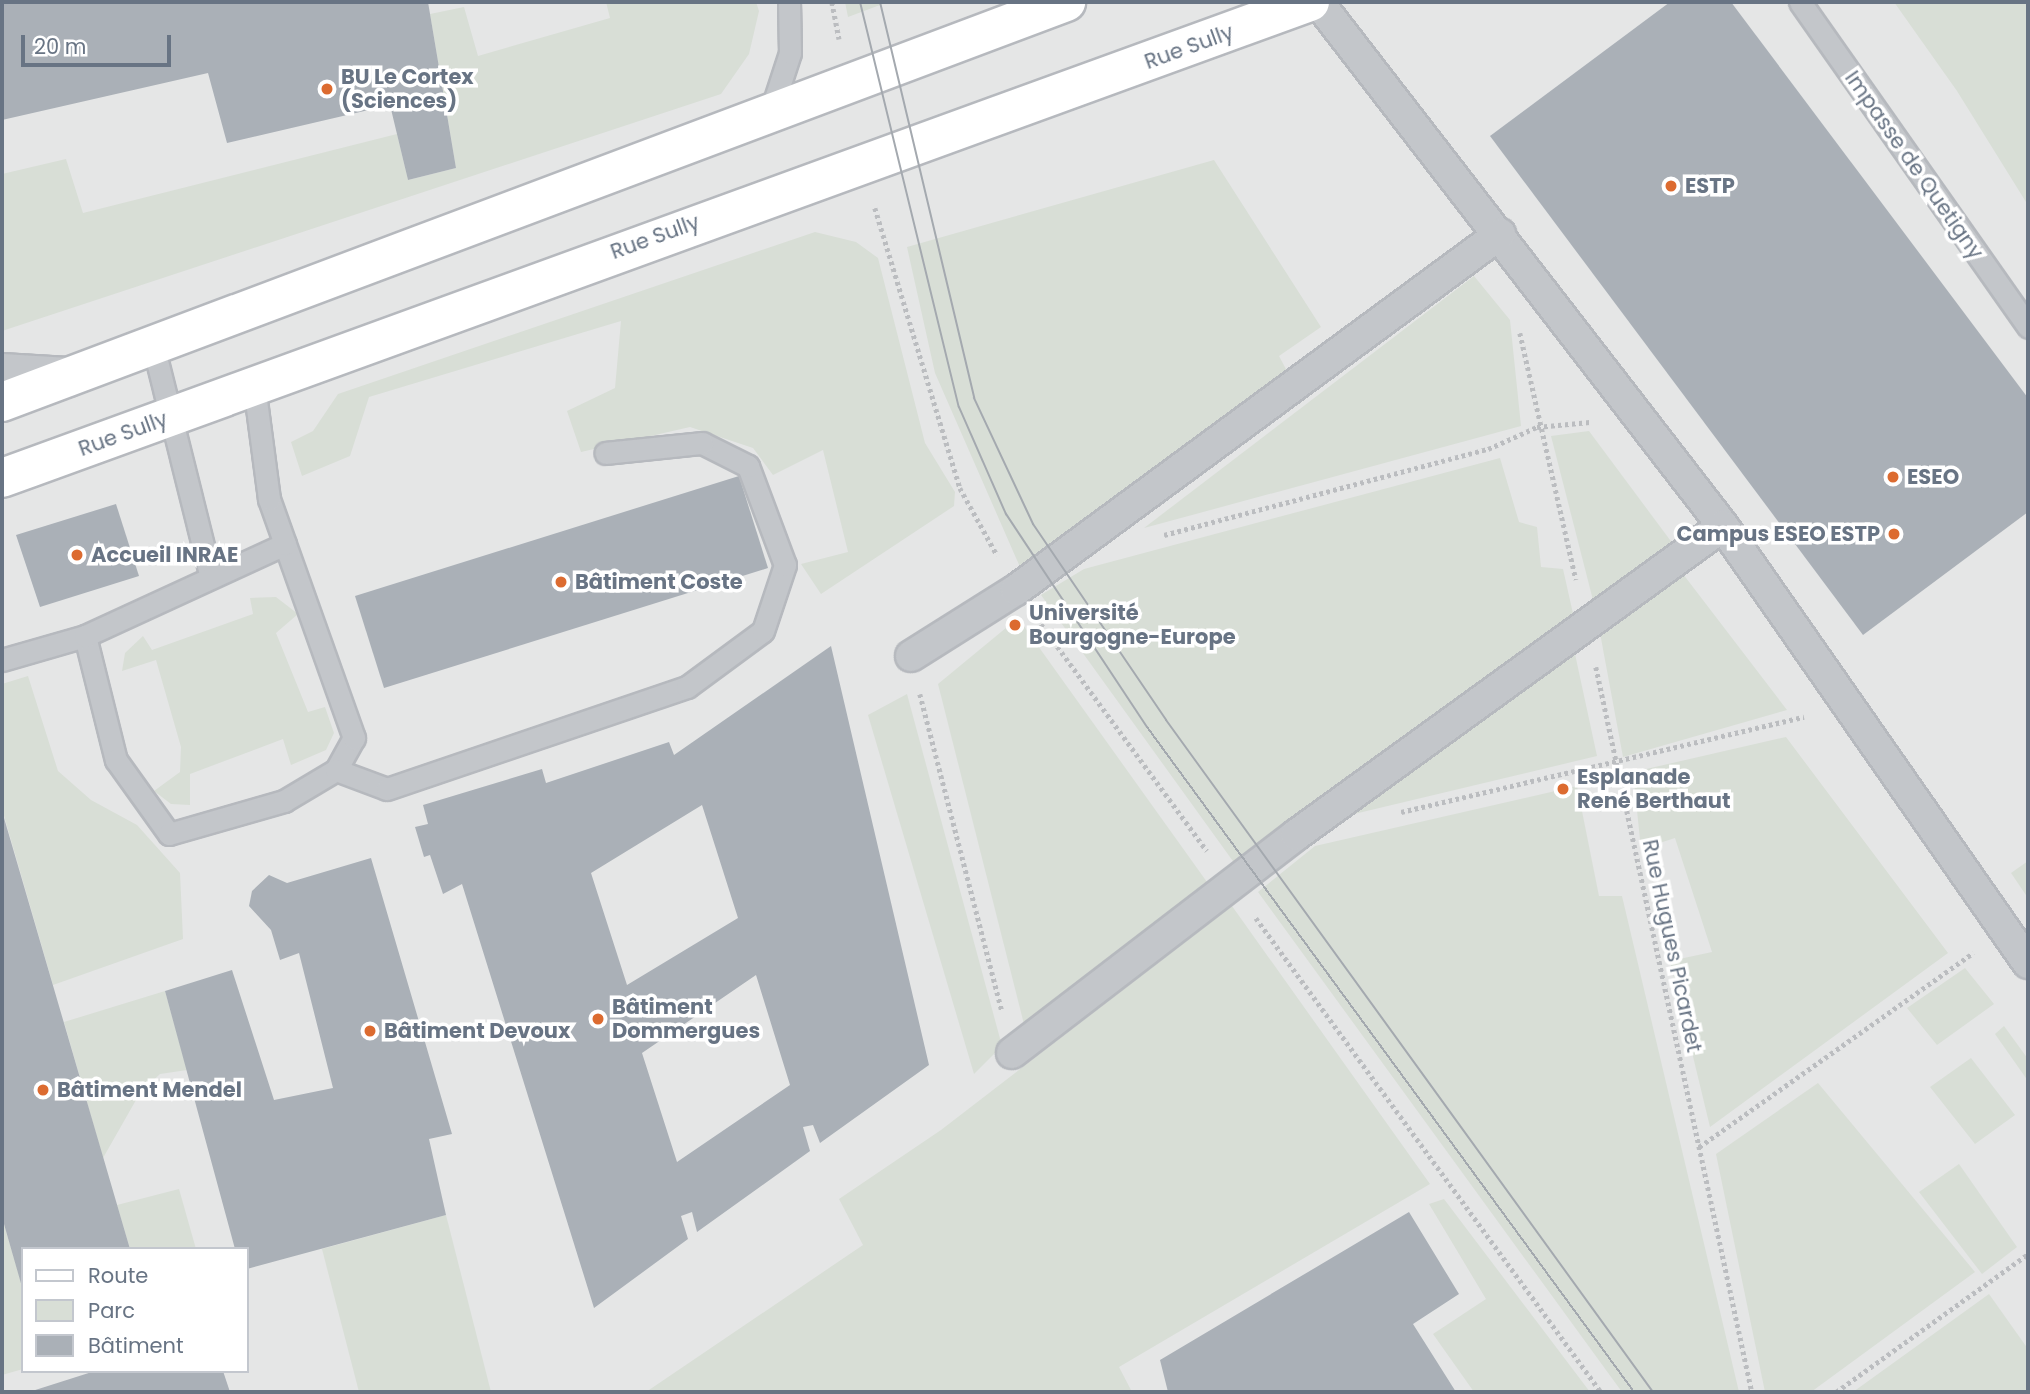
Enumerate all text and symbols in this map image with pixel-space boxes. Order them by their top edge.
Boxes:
street label: Rue Sully [1141,19,1237,75]
scale bar [24,21,175,65]
text: 20 m [34,32,87,61]
place label: BU Le Cortex (Sciences) [341,64,474,114]
street label: Impasse de Quetigny [1839,66,1989,264]
marker: BU Le Cortex (Sciences) [319,81,335,97]
place label: ESTP [1685,173,1735,199]
marker: ESTP [1663,178,1679,194]
street label: Rue Sully [607,209,703,265]
street label: Rue Sully [75,406,171,462]
place label: ESEO [1907,464,1959,490]
marker: ESEO [1885,469,1901,485]
place label: Campus ESEO ESTP [1677,521,1880,547]
marker: Campus ESEO ESTP [1886,526,1902,542]
place label: Accueil INRAE [91,542,238,568]
marker: Accueil INRAE [69,547,85,563]
place label: Bâtiment Coste [575,569,743,595]
marker: Bâtiment Coste [553,574,569,590]
place label: Université Bourgogne-Europe [1029,600,1236,650]
marker: Université Bourgogne-Europe [1007,617,1023,633]
place label: Esplanade René Berthaut [1577,764,1731,814]
marker: Esplanade René Berthaut [1555,781,1571,797]
street label: Rue Hugues Picardet [1637,837,1707,1055]
place label: Bâtiment Dommergues [612,994,760,1044]
marker: Bâtiment Dommergues [590,1011,606,1027]
place label: Bâtiment Devoux [384,1018,570,1044]
marker: Bâtiment Devoux [362,1023,378,1039]
place label: Bâtiment Mendel [57,1077,242,1103]
marker: Bâtiment Mendel [35,1082,51,1098]
legend [21,1247,248,1373]
text: Route [88,1261,148,1290]
text: Parc [88,1296,135,1325]
text: Bâtiment [88,1331,184,1360]

